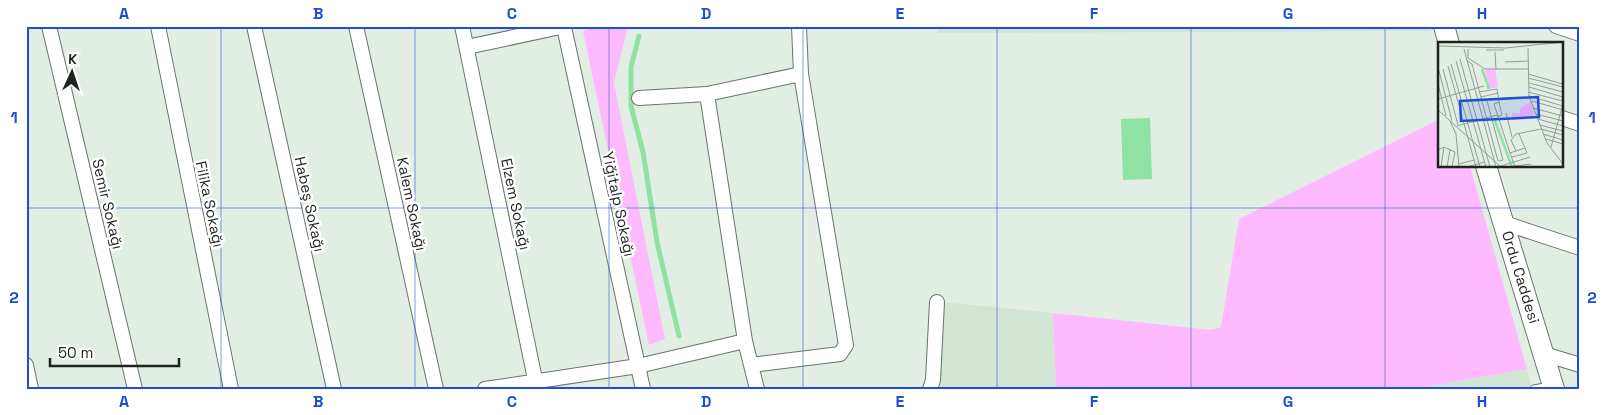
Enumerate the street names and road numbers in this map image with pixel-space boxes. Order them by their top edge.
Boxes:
street label: Yiğitalp Sokağı [599,150,639,258]
street label: Habeş Sokağı [291,155,329,253]
street label: Kalem Sokağı [393,155,431,253]
street label: Elzem Sokağı [497,156,535,252]
street label: Semir Sokağı [88,157,128,251]
street label: Filika Sokağı [192,159,228,249]
street label: Ordu Caddesi [1498,228,1544,326]

